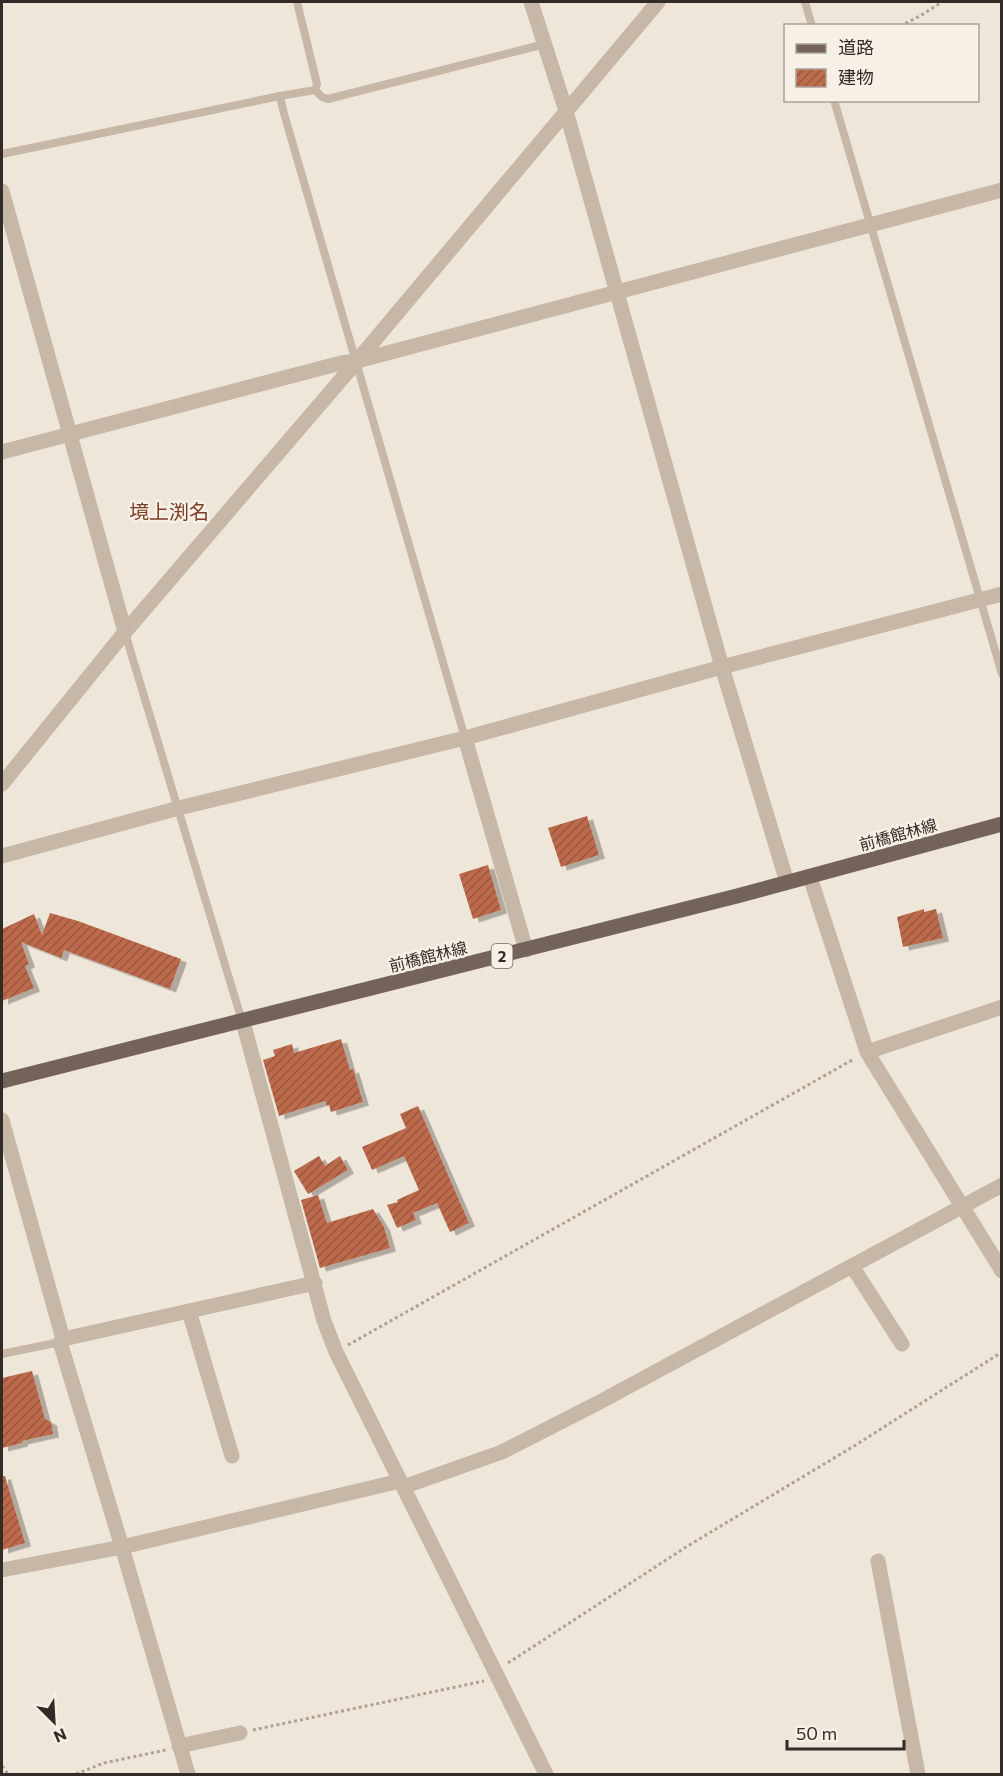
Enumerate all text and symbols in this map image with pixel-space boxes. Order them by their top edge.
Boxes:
legend [784,24,979,102]
text: 道路 [838,36,874,58]
text: 建物 [838,66,874,88]
district label: 境上渕名 [129,499,209,523]
street label: 前橋館林線 [857,814,939,854]
street label: 前橋館林線 [387,937,469,975]
road number: 2 [492,944,512,968]
north arrow [24,1692,84,1752]
scale bar [787,1713,904,1751]
text: 50 m [796,1722,837,1744]
text: N [51,1725,70,1747]

